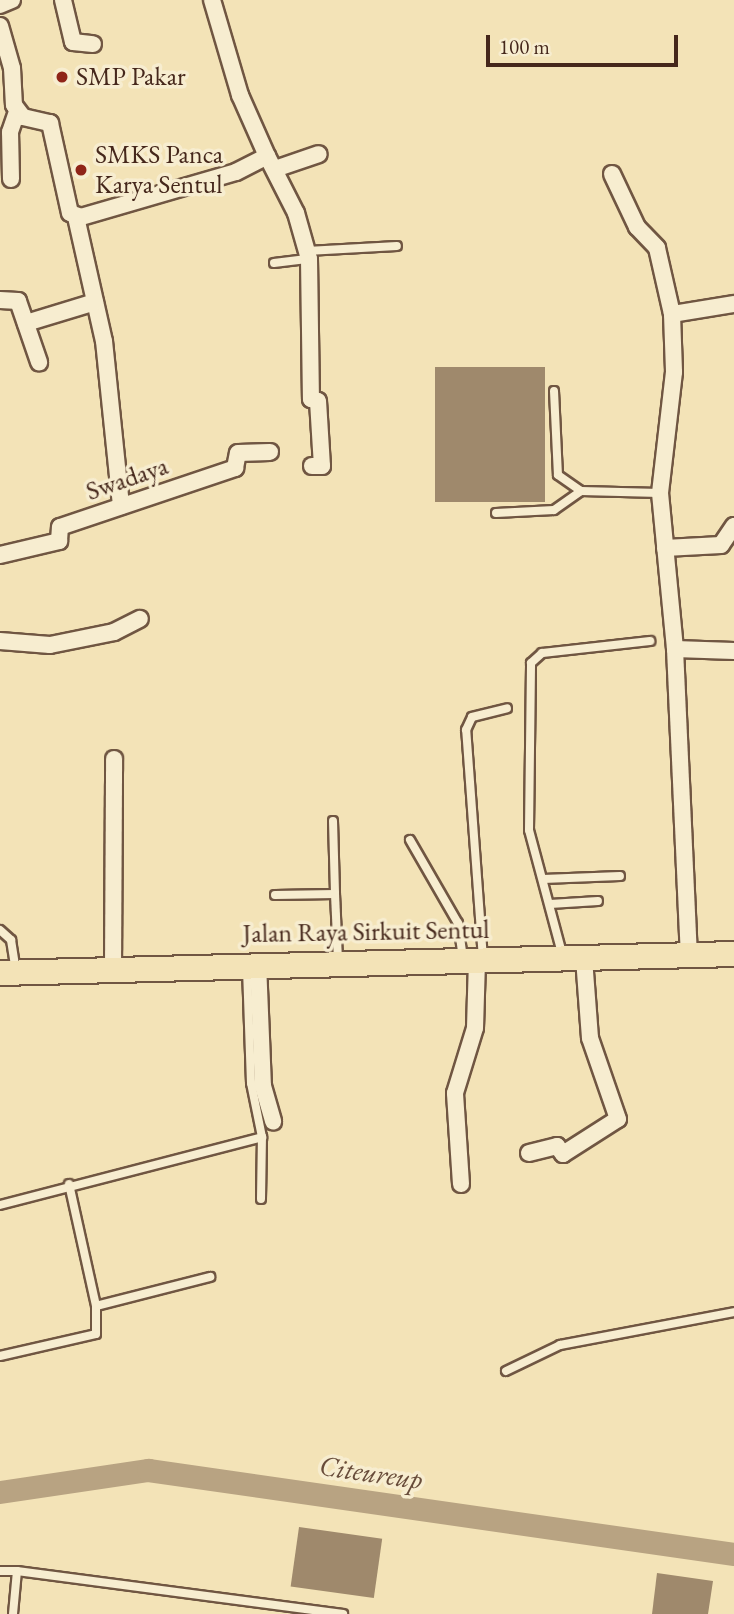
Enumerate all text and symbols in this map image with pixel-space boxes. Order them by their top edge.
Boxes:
scale bar [489,21,682,65]
text: 100 m [499,33,550,60]
place label: SMP Pakar [76,61,186,93]
marker: SMP Pakar [54,69,70,85]
place label: SMKS Panca Karya Sentul [95,139,223,200]
marker: SMKS Panca Karya Sentul [73,162,89,178]
street label: Swadaya [82,450,172,508]
street label: Jalan Raya Sirkuit Sentul [242,914,490,950]
water label: Citeureup [317,1448,425,1496]

